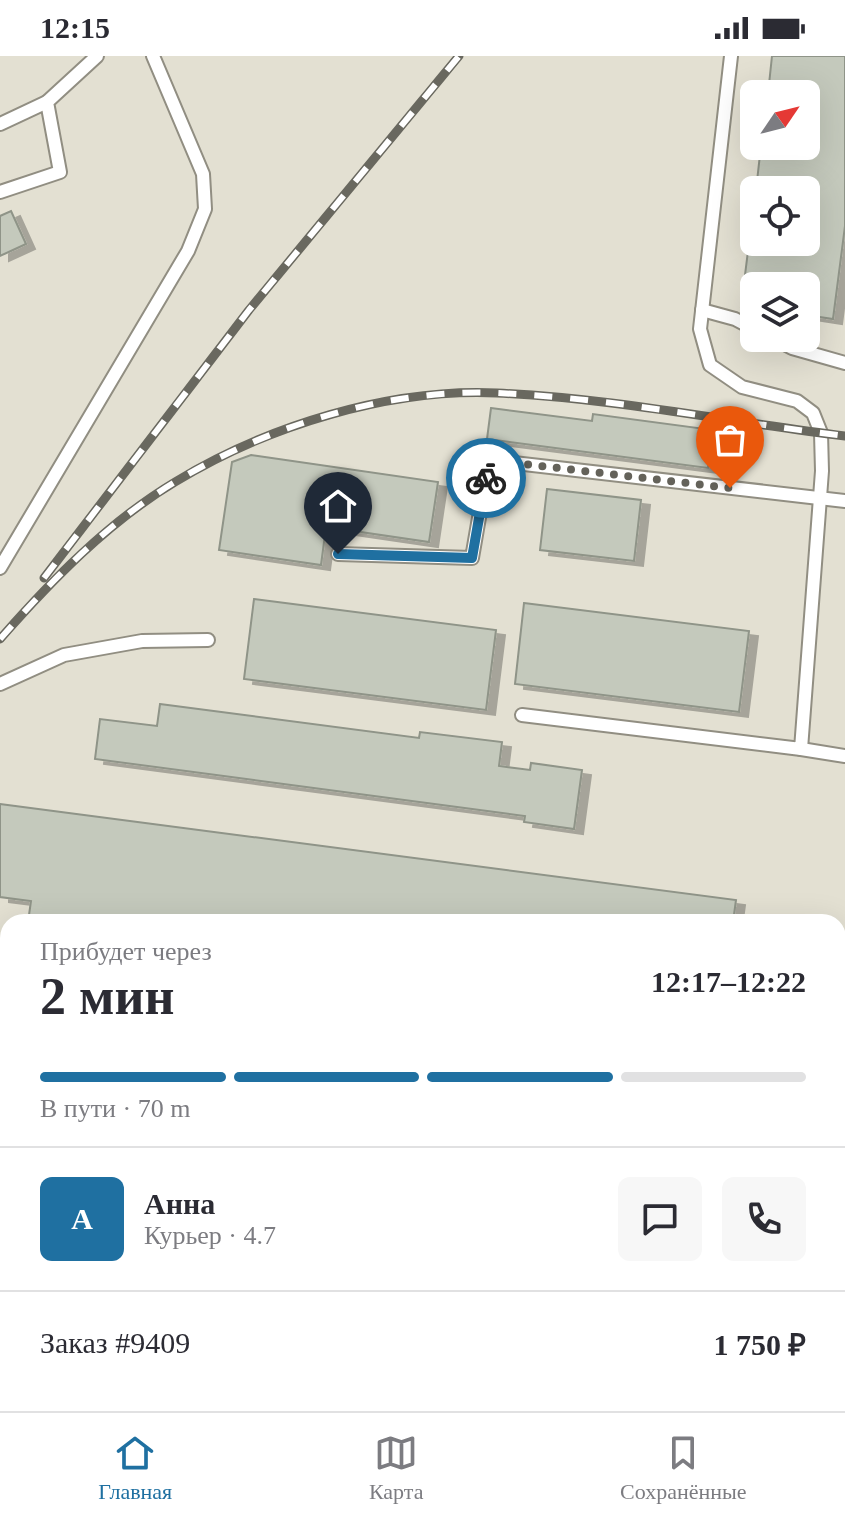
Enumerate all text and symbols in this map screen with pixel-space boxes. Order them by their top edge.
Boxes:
text: 12:15 [40,11,110,44]
north arrow [740,80,820,160]
map controls [740,80,820,352]
button: locate [740,176,820,256]
button: layers [740,272,820,352]
pin [696,406,764,488]
icon: bag [708,418,752,462]
courier [446,438,526,518]
icon: bike [464,456,508,500]
pin [304,472,372,554]
icon: home [316,484,360,528]
text: Прибудет через [40,937,212,966]
text: 12:17–12:22 [651,965,806,998]
text: 2 мин [40,968,174,1025]
text: В пути · 70 m [40,1094,190,1123]
button: chat [618,1177,702,1261]
button: phone [722,1177,806,1261]
text: Анна [144,1187,215,1220]
text: А [71,1202,93,1235]
text: Курьер · 4.7 [144,1221,276,1250]
text: Заказ #9409 [40,1326,190,1359]
text: 1 750 ₽ [714,1328,806,1361]
tab: Главная [98,1431,172,1505]
tab: Карта [369,1431,423,1505]
tab: Сохранённые [620,1431,747,1505]

